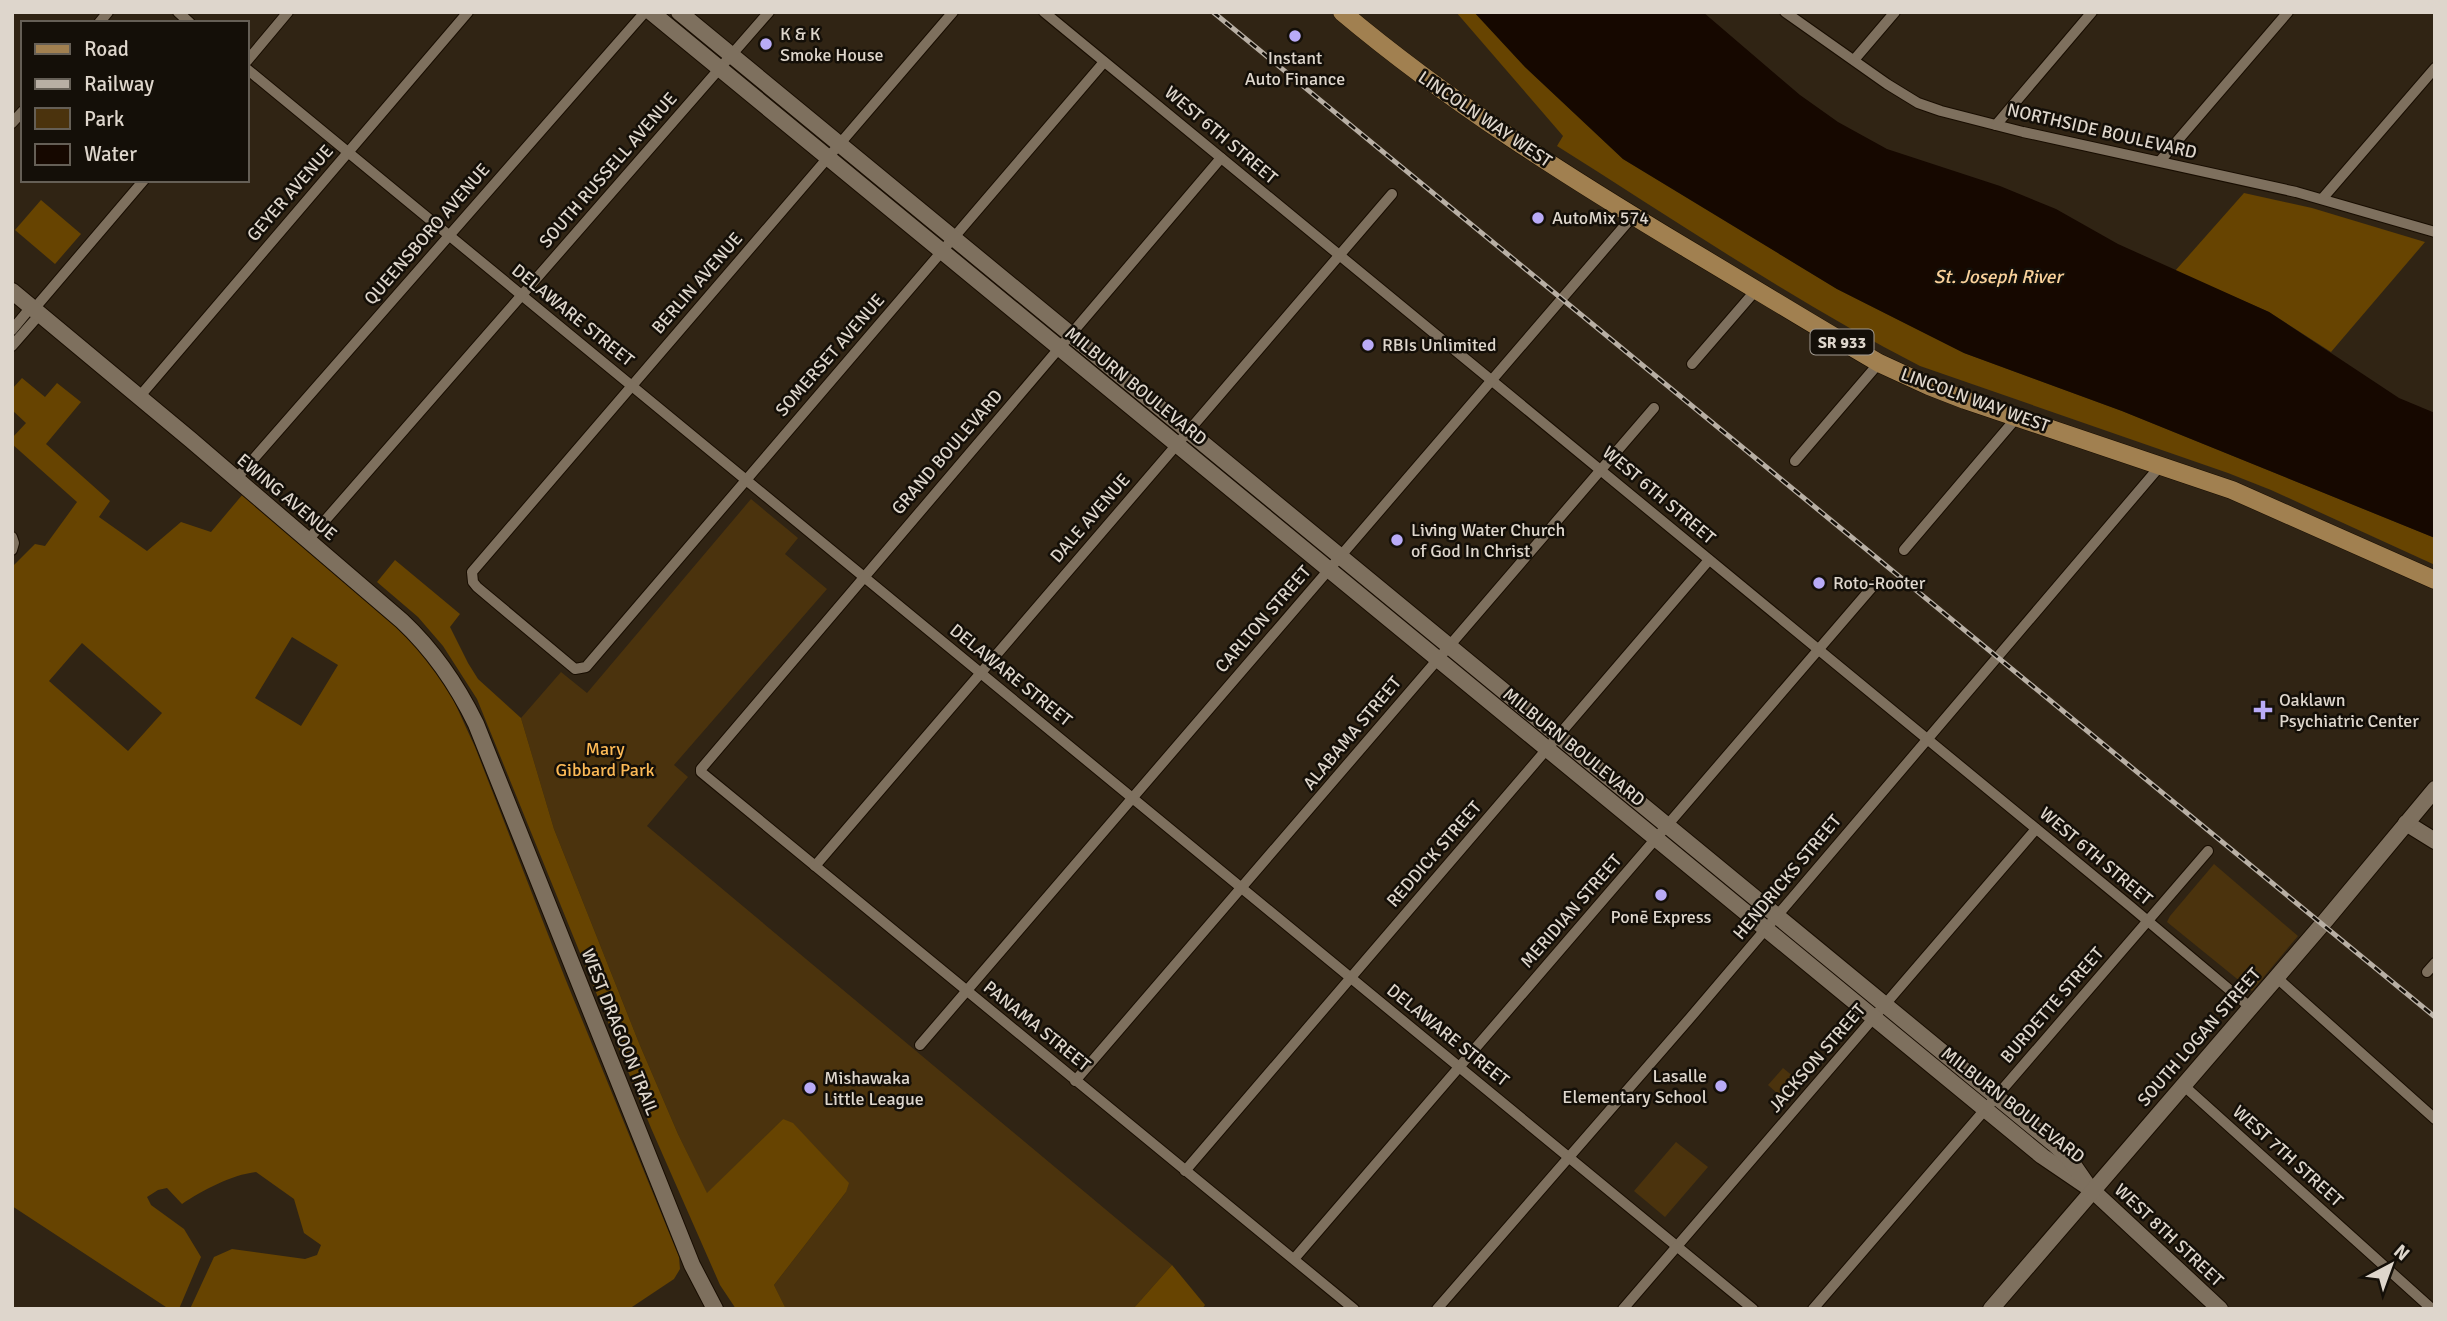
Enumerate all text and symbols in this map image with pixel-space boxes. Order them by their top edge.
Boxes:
legend [21,21,248,182]
place label: K & K Smoke House [780,23,884,66]
marker: Instant Auto Finance [1287,28,1303,44]
text: Road [84,36,129,62]
marker: K & K Smoke House [758,36,774,52]
place label: Instant Auto Finance [1245,47,1345,90]
street label: LINCOLN WAY WEST [1414,66,1556,172]
text: Railway [84,71,154,97]
street label: WEST 6TH STREET [1160,81,1282,189]
street label: SOUTH RUSSELL AVENUE [534,88,682,252]
street label: NORTHSIDE BOULEVARD [2005,98,2199,164]
text: Park [84,106,125,132]
street label: GEYER AVENUE [242,140,338,246]
text: Water [84,141,137,167]
street label: QUEENSBORO AVENUE [360,159,494,309]
place label: AutoMix 574 [1552,207,1649,229]
marker: AutoMix 574 [1530,210,1546,226]
street label: BERLIN AVENUE [647,228,747,338]
street label: DELAWARE STREET [507,259,639,371]
water label: St. Joseph River [1934,265,2065,289]
street label: SOMERSET AVENUE [771,289,889,421]
street label: MILBURN BOULEVARD [1061,322,1211,450]
road number: SR 933 [1811,330,1874,354]
place label: RBIs Unlimited [1382,334,1497,356]
marker: RBIs Unlimited [1360,337,1376,353]
street label: LINCOLN WAY WEST [1898,363,2052,437]
street label: GRAND BOULEVARD [887,385,1007,519]
street label: WEST 6TH STREET [1598,441,1720,549]
street label: EWING AVENUE [233,449,341,545]
street label: DALE AVENUE [1045,469,1135,567]
place label: Living Water Church of God In Christ [1411,519,1565,562]
marker: Living Water Church of God In Christ [1389,532,1405,548]
street label: CARLTON STREET [1210,561,1316,677]
place label: Roto-Rooter [1833,572,1926,594]
marker: Roto-Rooter [1811,575,1827,591]
street label: DELAWARE STREET [945,619,1077,731]
street label: ALABAMA STREET [1298,672,1406,794]
street label: MILBURN BOULEVARD [1499,683,1649,811]
place label: Oaklawn Psychiatric Center [2279,689,2419,732]
marker: Oaklawn Psychiatric Center [2253,700,2273,720]
park label: Mary Gibbard Park [555,738,655,781]
street label: REDDICK STREET [1382,796,1486,912]
street label: WEST 6TH STREET [2035,802,2157,910]
street label: HENDRICKS STREET [1728,810,1846,944]
street label: MERIDIAN STREET [1516,850,1626,972]
marker: Ponē Express [1653,887,1669,903]
place label: Ponē Express [1611,906,1712,928]
street label: BURDETTE STREET [1996,942,2108,1067]
street label: WEST DRAGOON TRAIL [577,945,663,1119]
street label: SOUTH LOGAN STREET [2133,963,2265,1111]
street label: PANAMA STREET [979,976,1095,1076]
street label: DELAWARE STREET [1382,979,1514,1091]
street label: JACKSON STREET [1764,999,1870,1117]
street label: MILBURN BOULEVARD [1937,1042,2089,1168]
place label: Lasalle Elementary School [1562,1065,1707,1108]
place label: Mishawaka Little League [824,1067,924,1110]
marker: Lasalle Elementary School [1713,1078,1729,1094]
marker: Mishawaka Little League [802,1080,818,1096]
street label: WEST 7TH STREET [2228,1101,2348,1211]
street label: WEST 8TH STREET [2110,1179,2228,1291]
north arrow [2356,1230,2426,1300]
text: N [2389,1240,2414,1266]

